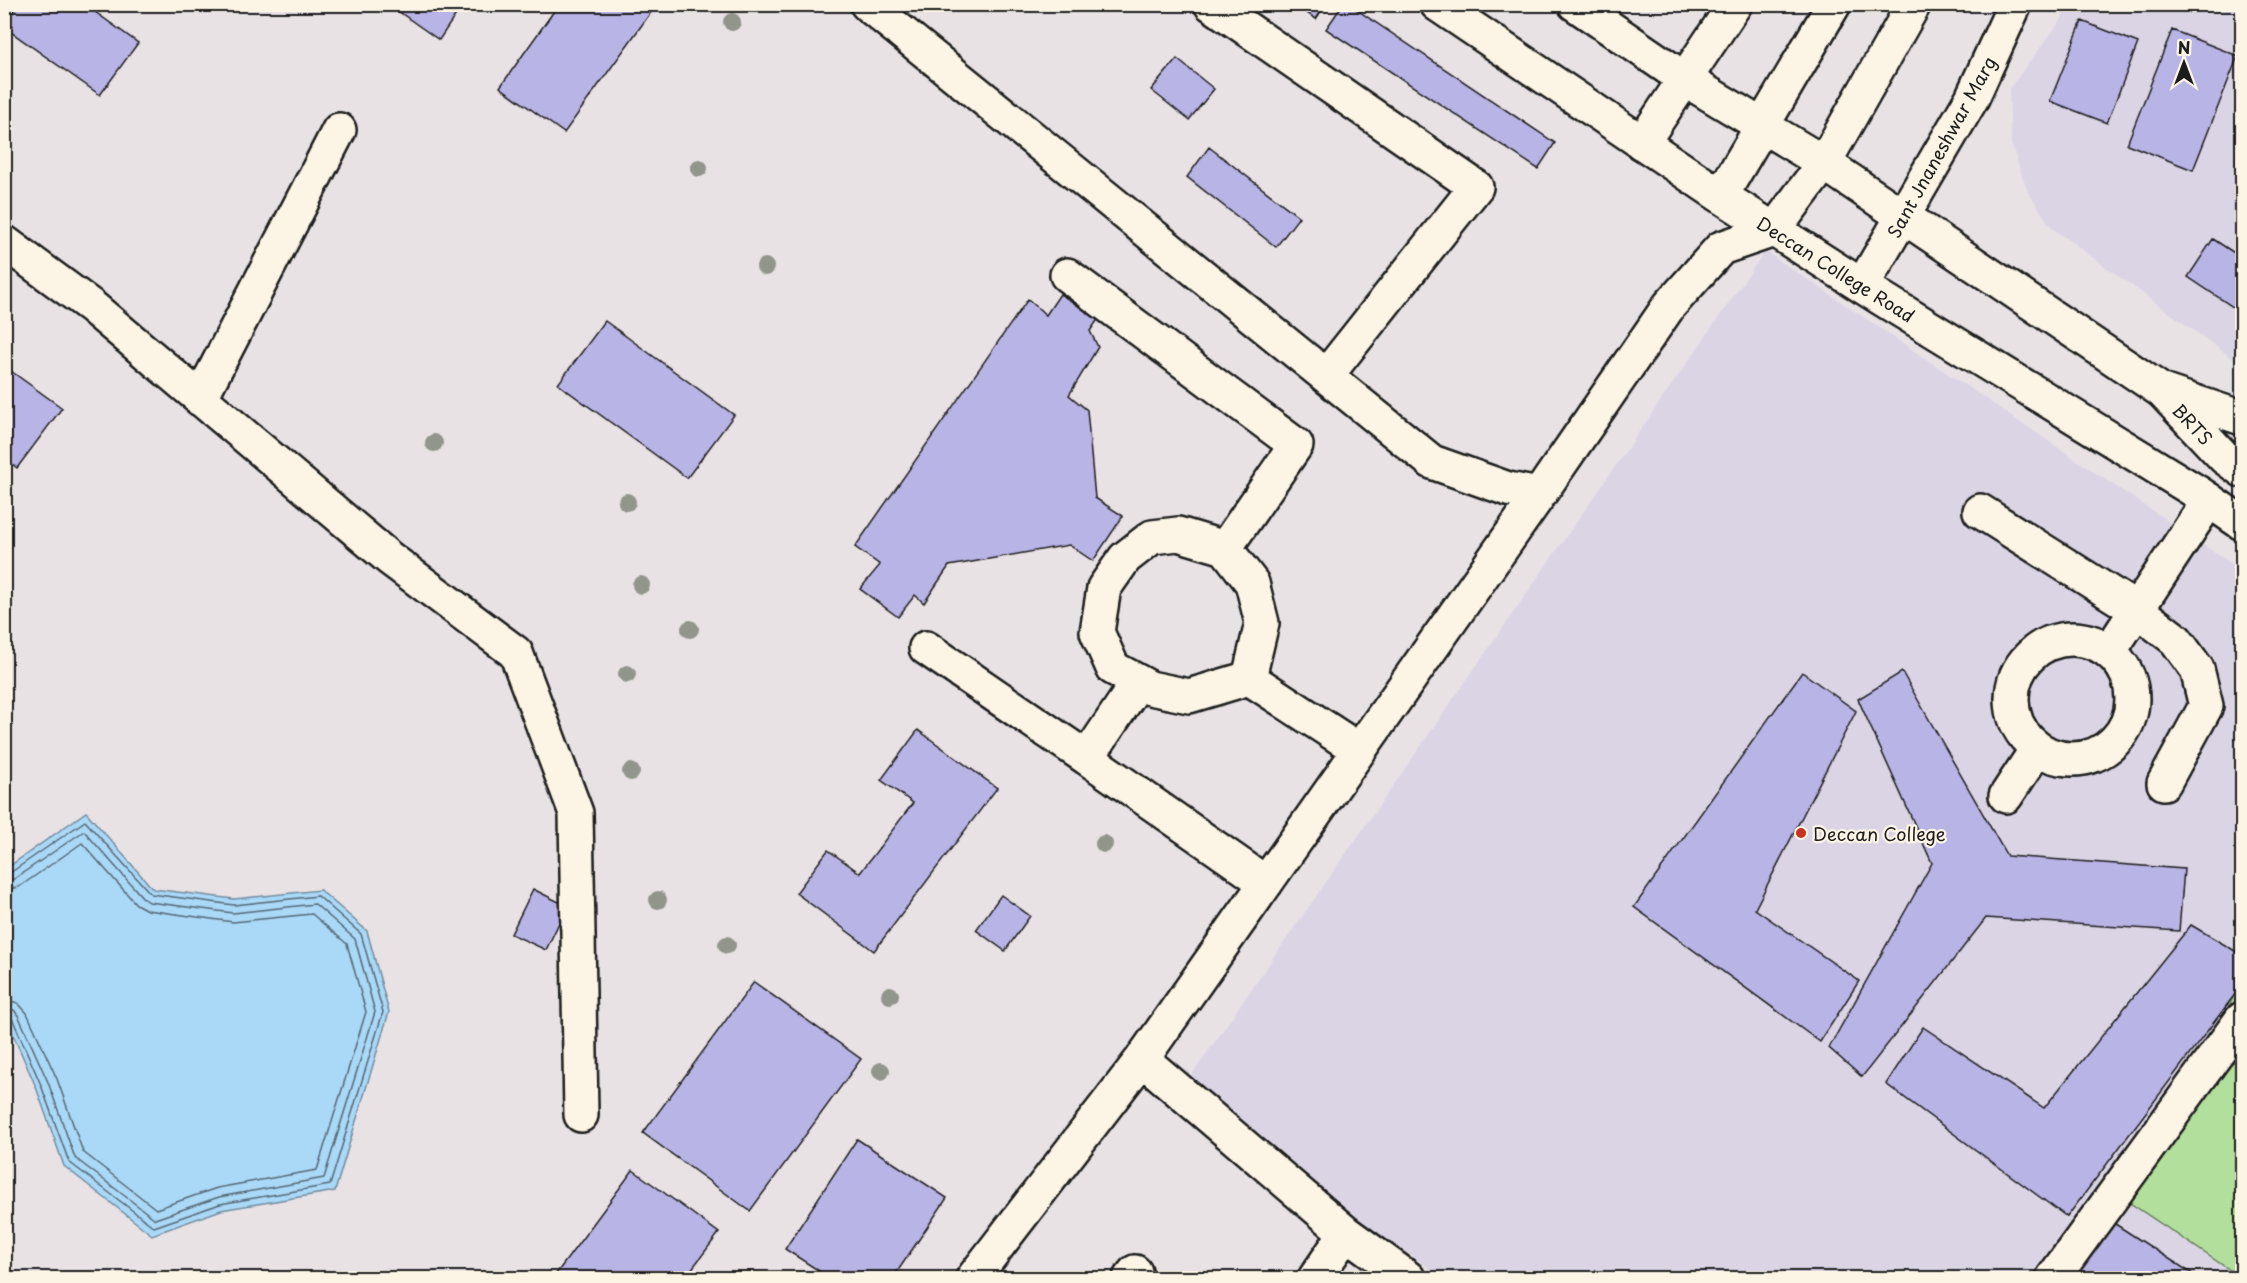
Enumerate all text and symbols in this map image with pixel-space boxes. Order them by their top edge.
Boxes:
north arrow [2154,33,2214,93]
text: N [2178,35,2190,59]
street label: Sant Jnaneshwar Marg [1880,51,2002,243]
street label: Deccan College Road [1752,209,1920,329]
street label: BRTS [2167,397,2219,451]
place label: Deccan College [1813,820,1946,847]
marker: Deccan College [1794,826,1808,840]

